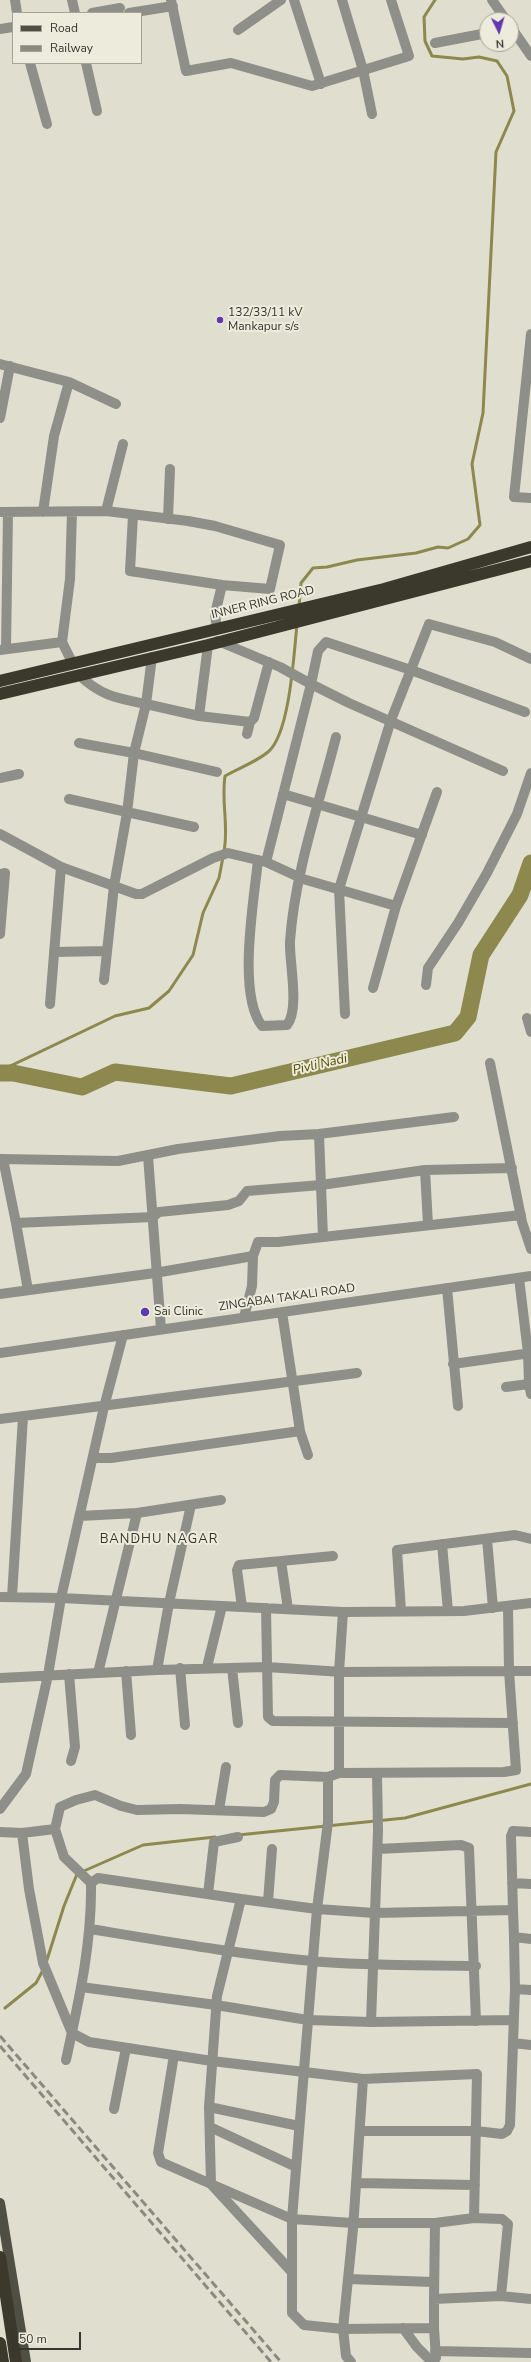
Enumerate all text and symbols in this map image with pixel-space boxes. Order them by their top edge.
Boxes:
legend [12,12,142,64]
north arrow [479,12,519,52]
text: Road [50,20,78,36]
text: N [495,36,505,51]
text: Railway [50,40,93,56]
place label: 132/33/11 kV Mankapur s/s [228,306,303,334]
marker: 132/33/11 kV Mankapur s/s [215,315,225,325]
street label: INNER RING ROAD [210,583,316,623]
water label: Pivli Nadi [291,1051,349,1079]
street label: ZINGABAI TAKALI ROAD [218,1281,356,1315]
place label: Sai Clinic [154,1305,203,1319]
marker: Sai Clinic [139,1306,151,1318]
district label: BANDHU NAGAR [100,1532,218,1548]
scale bar [14,2324,83,2350]
text: 50 m [19,2331,47,2347]

